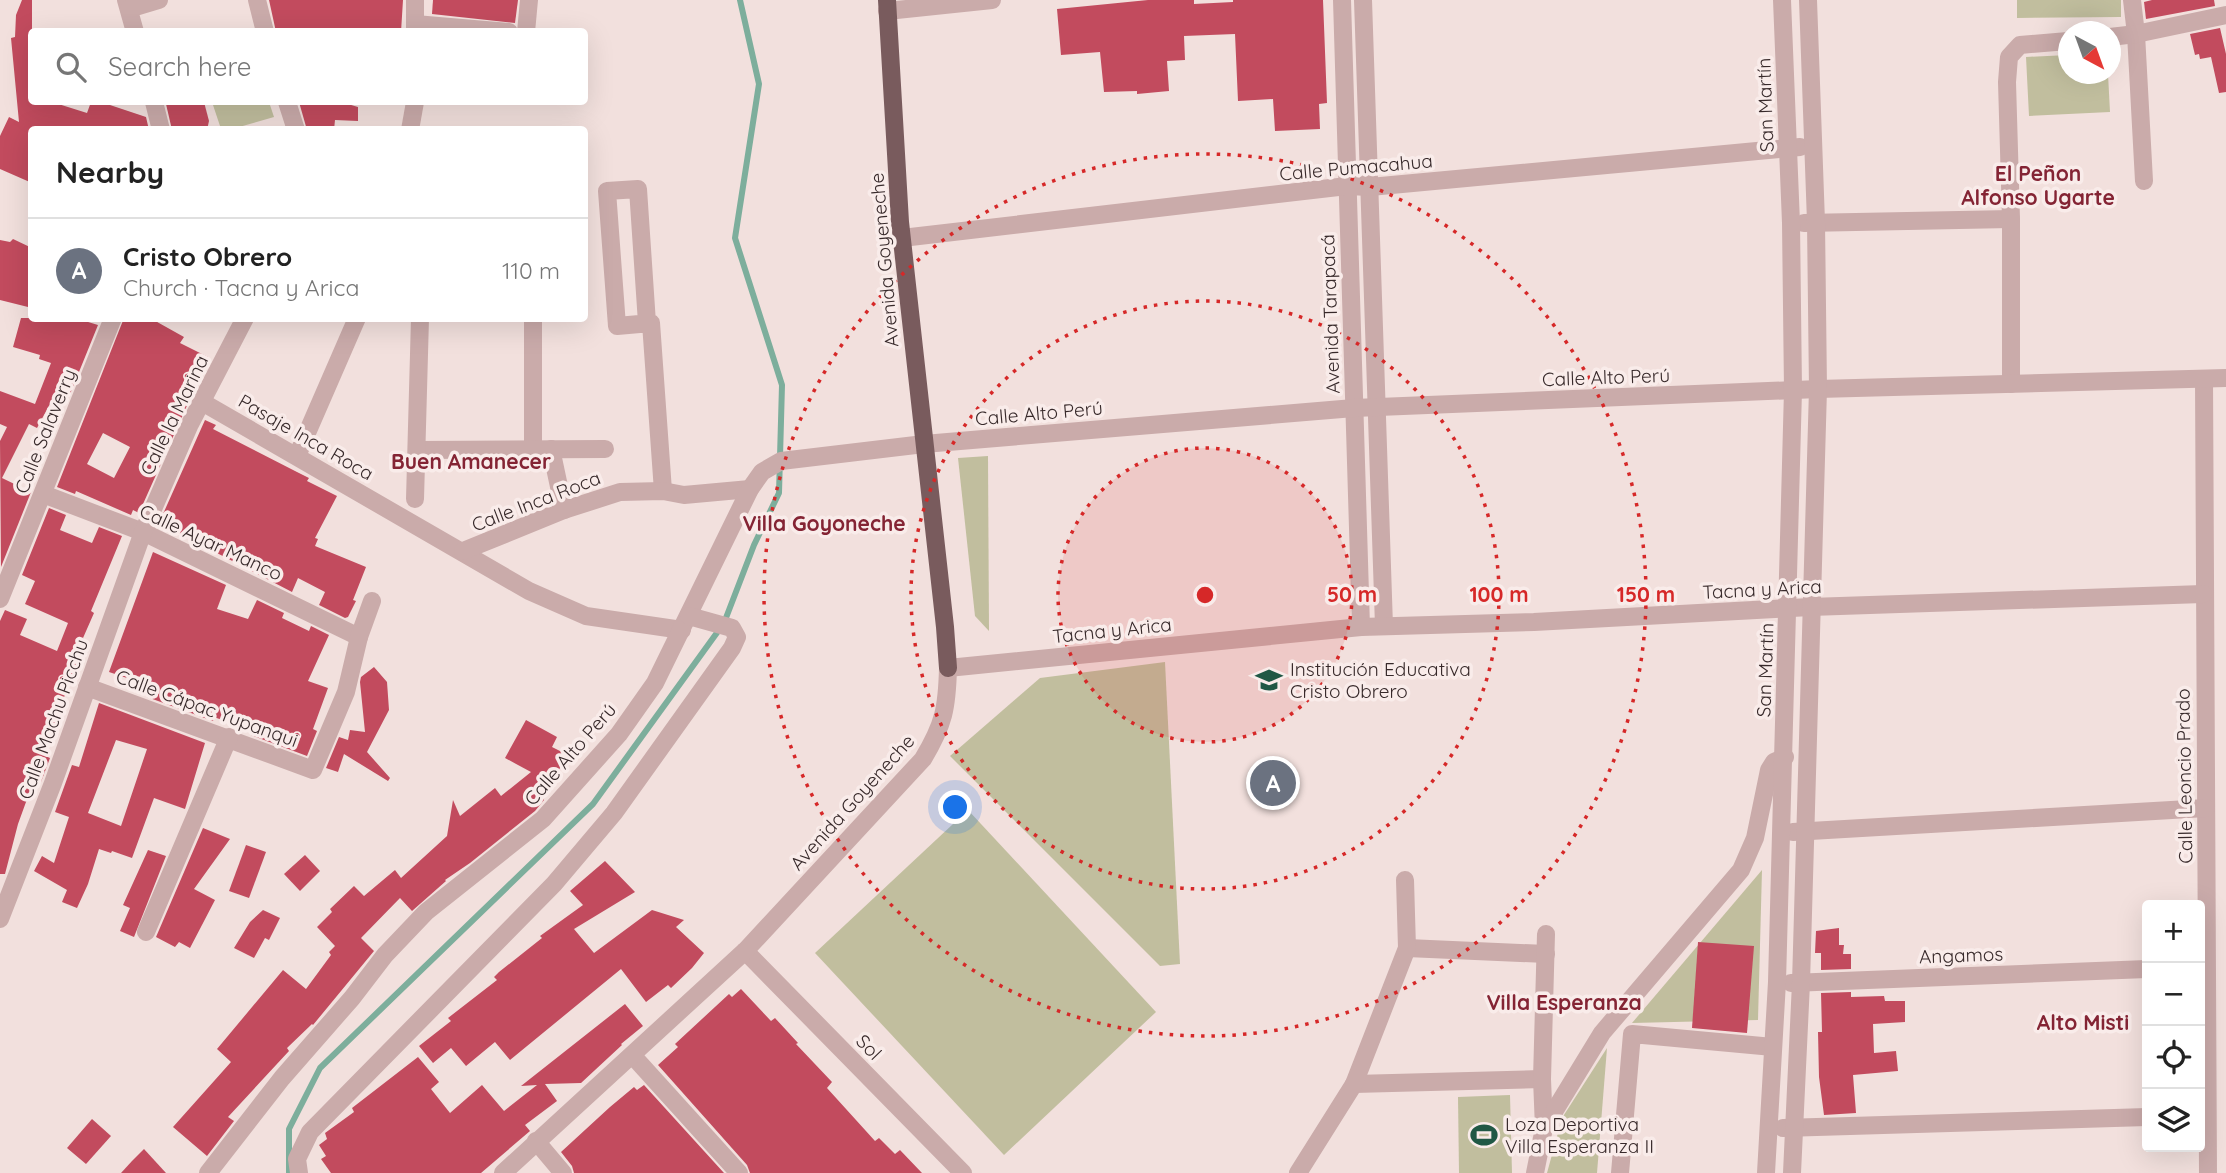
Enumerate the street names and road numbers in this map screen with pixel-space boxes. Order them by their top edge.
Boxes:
street label: San Martín [1751,57,1779,153]
street label: Calle Pumacahua [1278,148,1434,186]
street label: Avenida Goyeneche [864,172,904,348]
street label: Avenida Tarapacá [1315,234,1345,394]
street label: Calle la Marina [135,351,213,479]
street label: Calle Alto Perú [1542,363,1670,391]
street label: Calle Salaverry [9,365,81,497]
street label: Pasaje Inca Roca [234,389,378,485]
street label: Calle Alto Perú [974,395,1104,431]
street label: Calle Inca Roca [468,465,604,537]
street label: Calle Ayar Manco [136,498,286,586]
street label: Tacna y Arica [1702,574,1822,604]
street label: Tacna y Arica [1051,612,1173,648]
street label: San Martín [1751,622,1779,718]
street label: Calle Machu Picchu [13,636,93,802]
street label: Calle Cápac Yupanqui [113,664,301,752]
street label: Calle Leoncio Prado [2170,688,2198,864]
street label: Calle Alto Perú [519,698,621,810]
street label: Avenida Goyeneche [785,729,919,875]
street label: Angamos [1918,942,2004,968]
street label: Sol [851,1029,887,1065]

